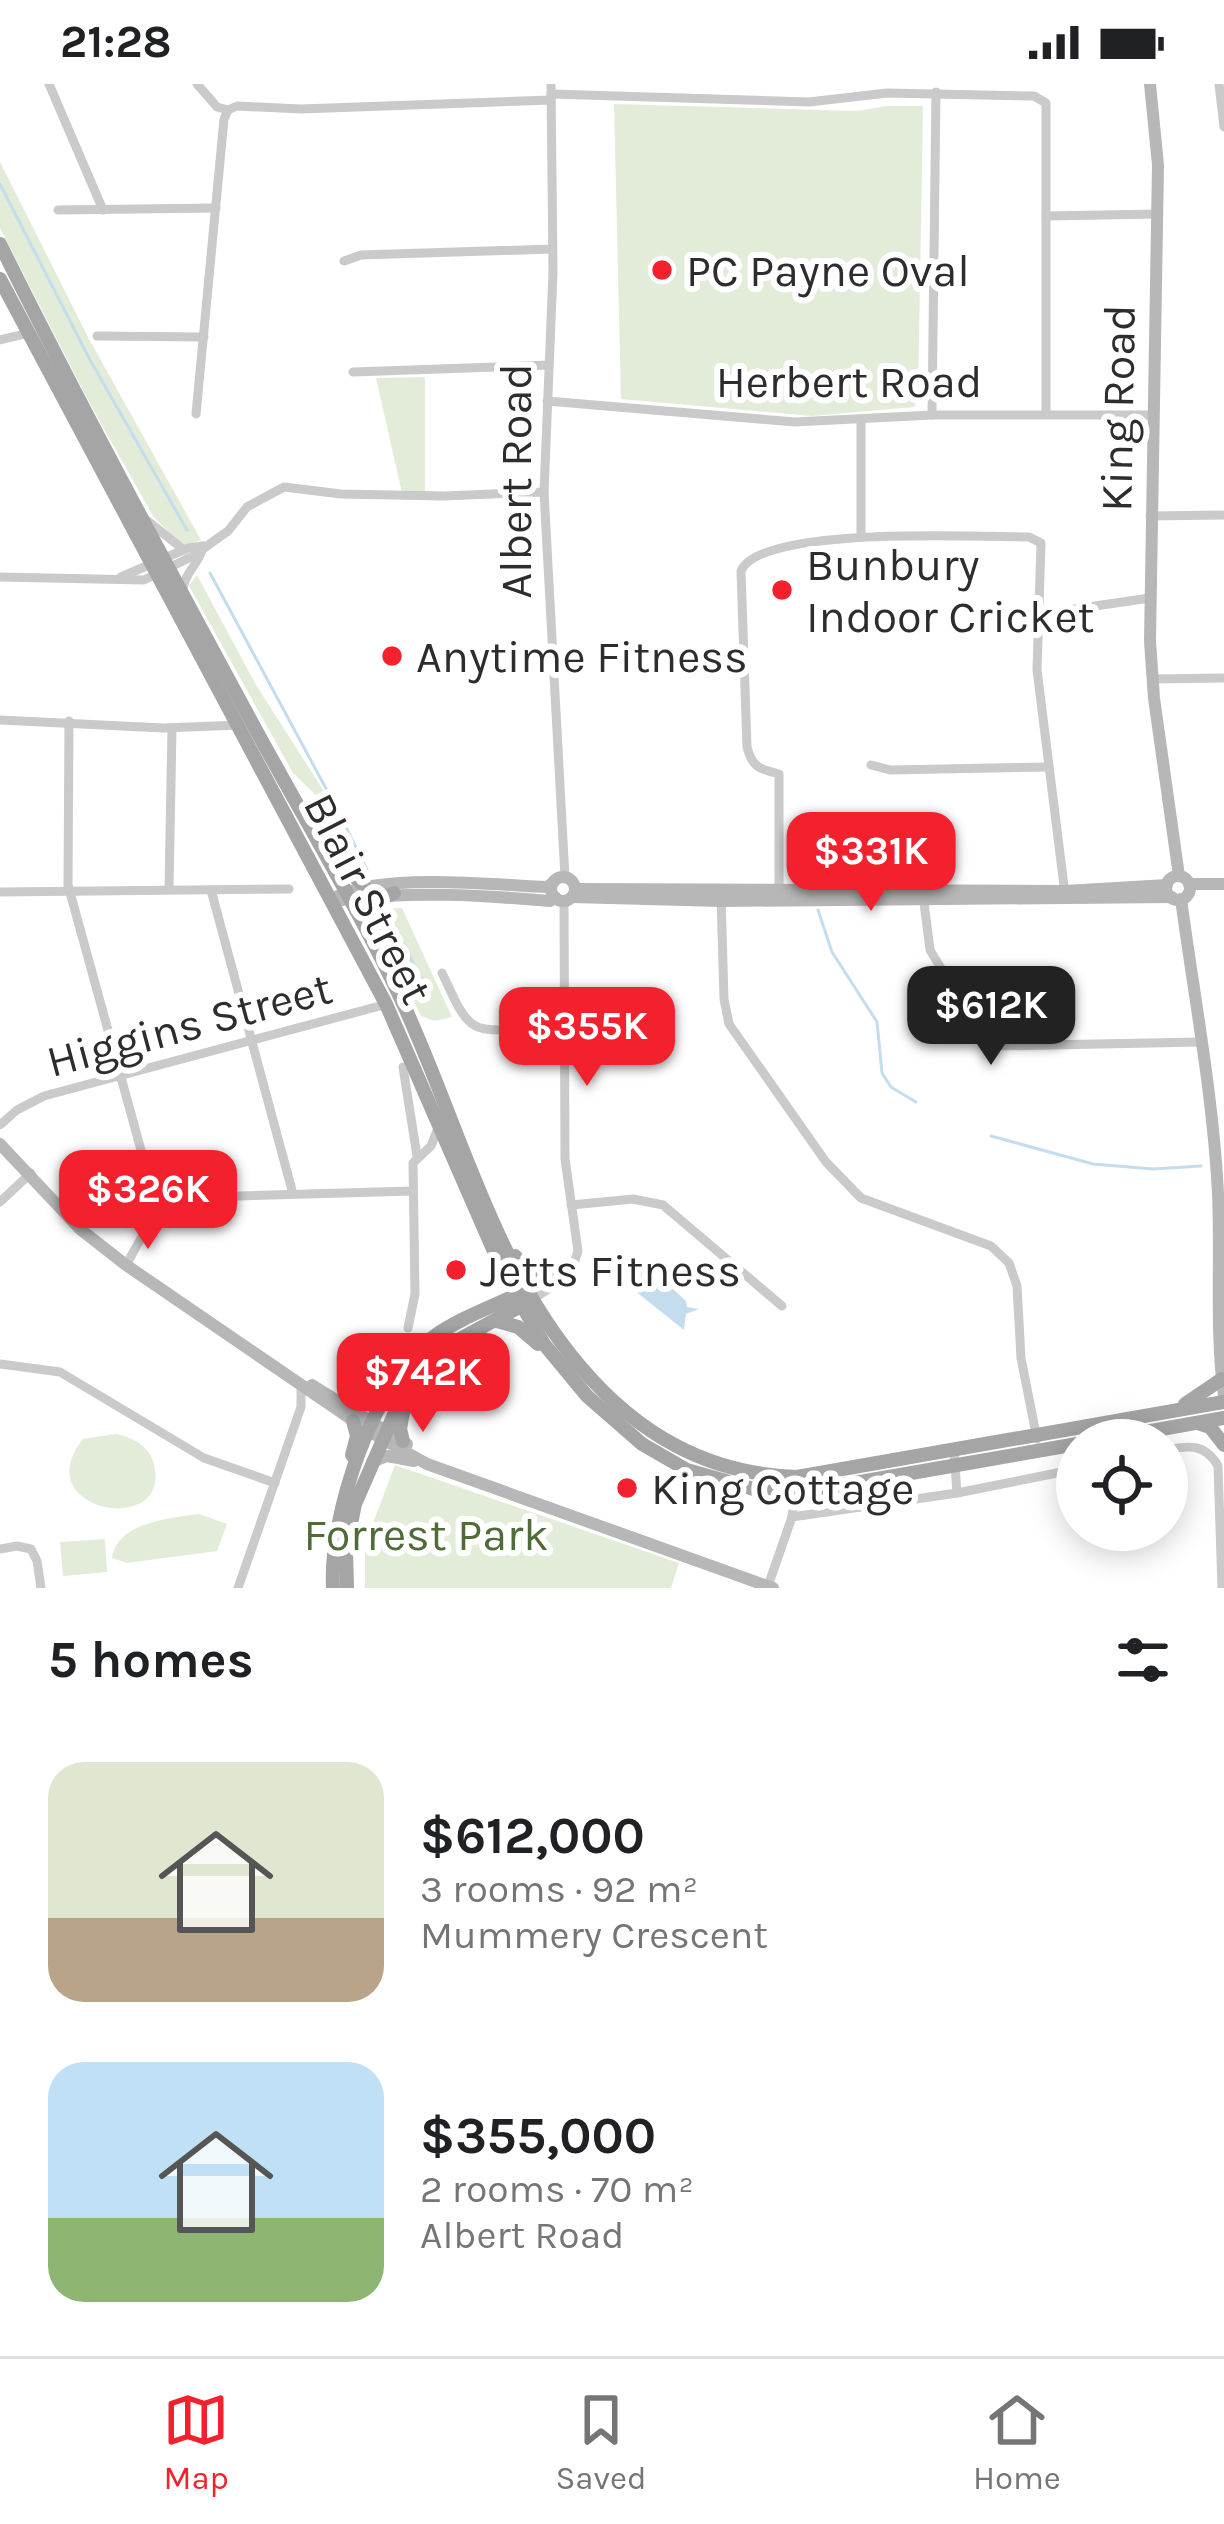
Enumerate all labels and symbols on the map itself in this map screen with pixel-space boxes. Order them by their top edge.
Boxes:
place label: PC Payne Oval [686,245,970,298]
marker: PC Payne Oval [649,257,675,283]
street label: King Road [1090,304,1147,512]
street label: Herbert Road [716,356,982,408]
street label: Albert Road [490,363,542,599]
place label: Bunbury Indoor Cricket [806,539,1094,643]
marker: Bunbury Indoor Cricket [769,577,795,603]
place label: Anytime Fitness [416,631,748,684]
marker: Anytime Fitness [379,643,405,669]
street label: Blair Street [293,785,443,1012]
pin: $331K [787,812,955,914]
street label: Higgins Street [41,962,338,1089]
pin: $612K [907,966,1075,1068]
pin: $355K [503,987,671,1089]
pin: $326K [64,1150,232,1252]
place label: Jetts Fitness [480,1245,741,1297]
marker: Jetts Fitness [443,1257,469,1283]
pin: $742K [339,1333,507,1435]
place label: King Cottage [651,1463,914,1516]
marker: King Cottage [614,1475,640,1501]
park label: Forrest Park [303,1509,549,1561]

